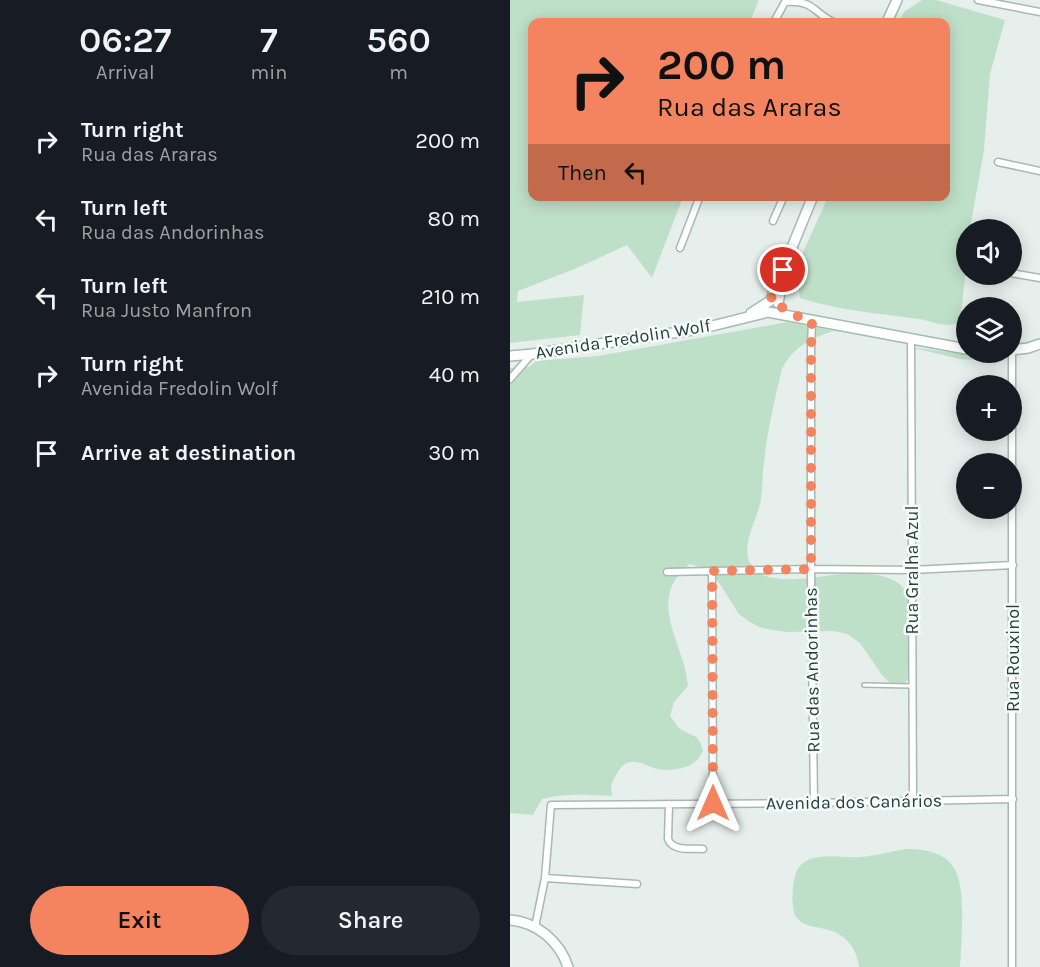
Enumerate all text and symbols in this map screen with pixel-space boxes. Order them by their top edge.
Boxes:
text: 06:27 [79,19,171,61]
text: 7 [260,19,278,61]
text: 560 [366,19,431,61]
text: 200 m [657,40,786,90]
icon: right [558,42,636,120]
text: Arrival [96,61,155,84]
text: min [250,61,287,84]
text: m [389,61,408,84]
text: Rua das Araras [657,91,842,123]
text: Turn right [81,117,184,143]
icon: right [30,125,63,158]
text: 200 m [415,128,480,154]
text: Rua das Araras [81,143,218,166]
icon: left [619,156,652,189]
text: Then [558,160,607,186]
text: Turn left [81,195,168,221]
icon: left [30,203,63,236]
text: 80 m [428,206,480,232]
map controls [956,219,1022,519]
button: sound [956,219,1022,285]
text: Rua das Andorinhas [81,221,264,244]
pin [757,244,808,295]
icon: arrive [766,253,799,286]
text: Turn left [81,273,168,299]
icon: left [30,281,63,314]
text: 210 m [421,284,480,310]
button: layers [956,297,1022,363]
text: Rua Justo Manfron [81,299,252,322]
street label: Avenida Fredolin Wolf [534,314,713,364]
text: Turn right [81,351,184,377]
icon: right [30,359,63,392]
text: 40 m [429,362,480,388]
button: + [956,375,1022,441]
text: Avenida Fredolin Wolf [81,377,278,400]
icon: arrive [30,437,63,470]
text: Arrive at destination [81,440,296,466]
text: 30 m [428,440,480,466]
button: − [956,453,1022,519]
street label: Rua Gralha Azul [901,505,923,635]
street label: Rua das Andorinhas [800,587,824,753]
street label: Rua Rouxinol [1002,604,1024,712]
position arrow [681,771,745,835]
street label: Avenida dos Canários [766,789,942,815]
button: Exit [30,886,249,955]
button: Share [261,886,480,955]

